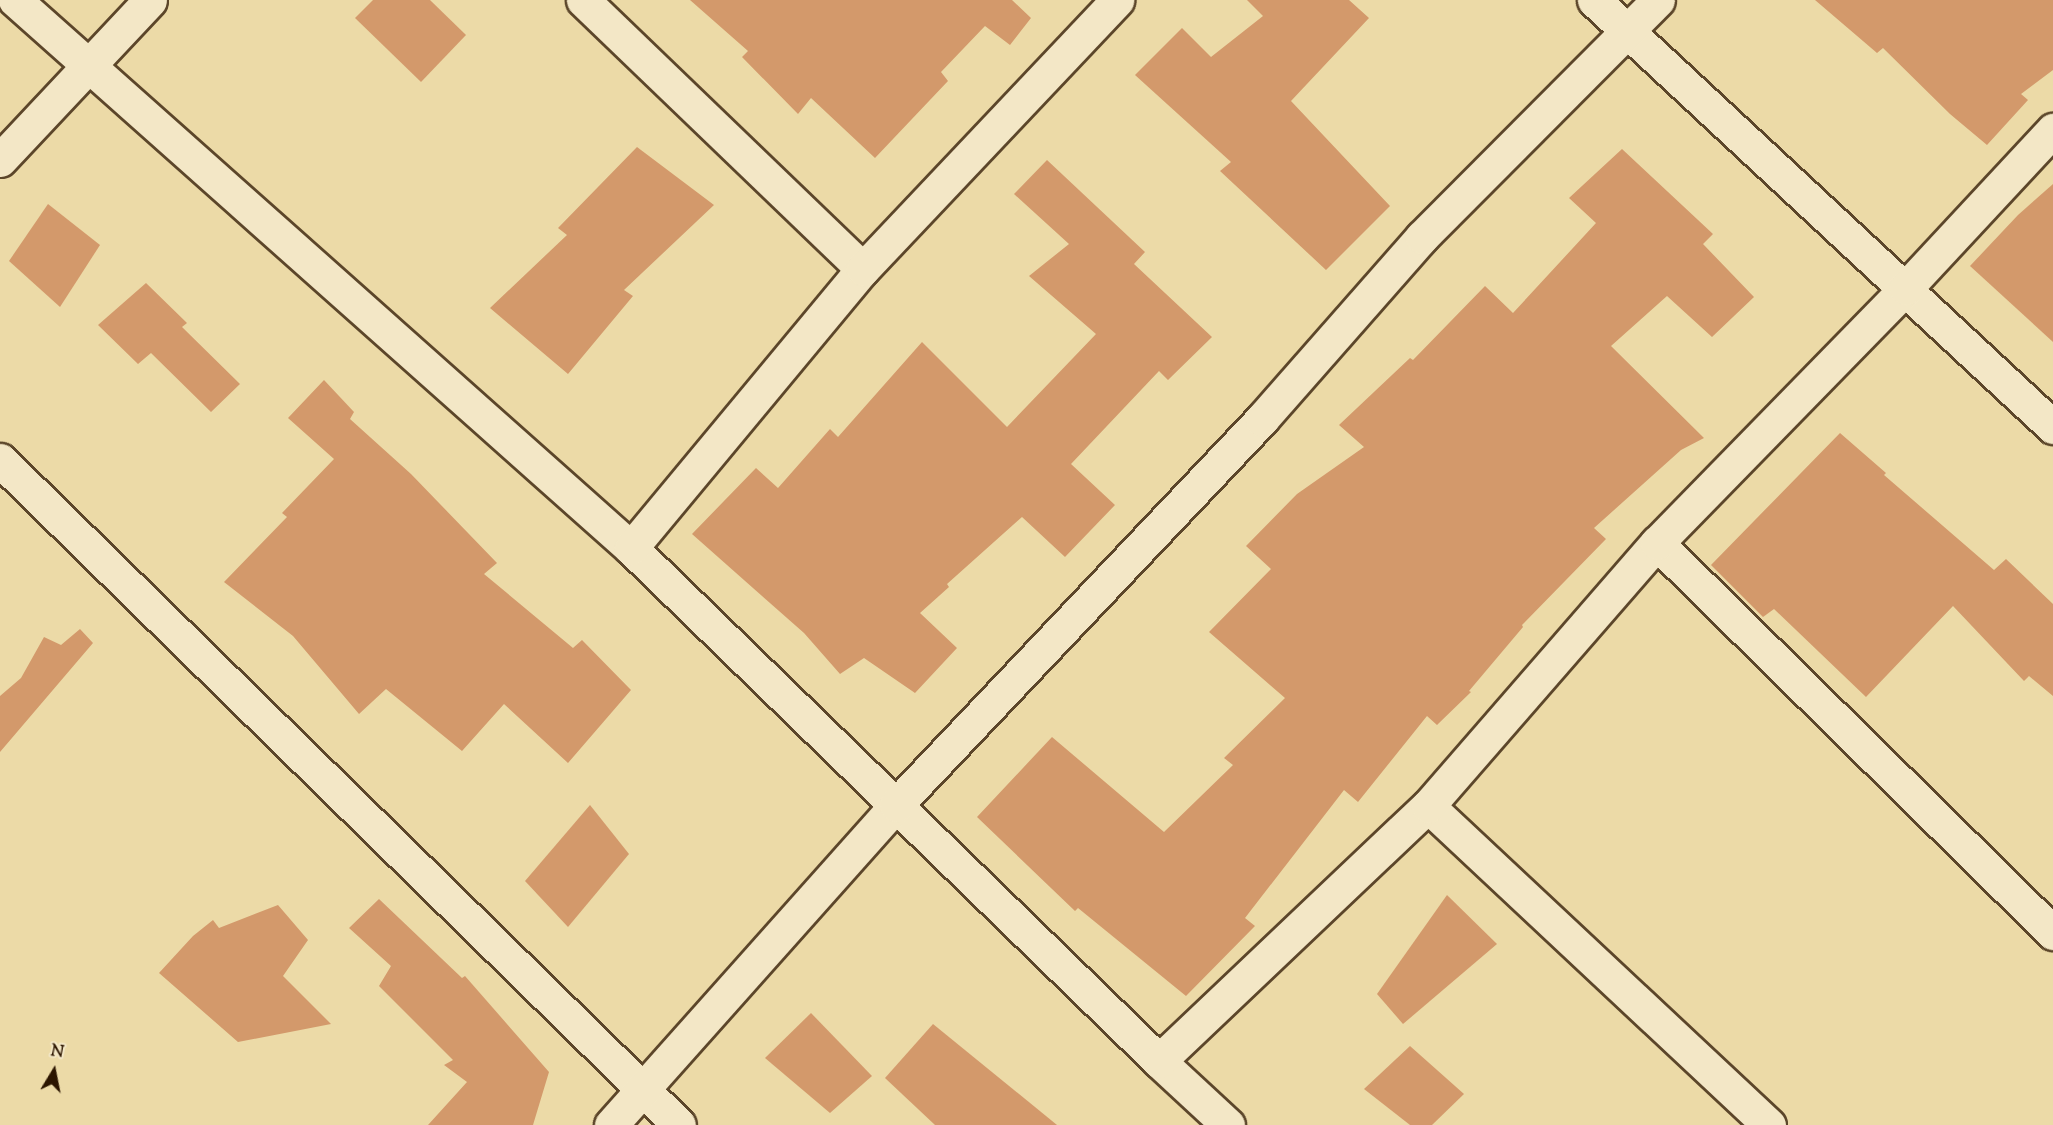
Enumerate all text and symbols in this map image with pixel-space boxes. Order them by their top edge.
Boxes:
text: N [49,1040,66,1065]
north arrow [24,1041,84,1101]

